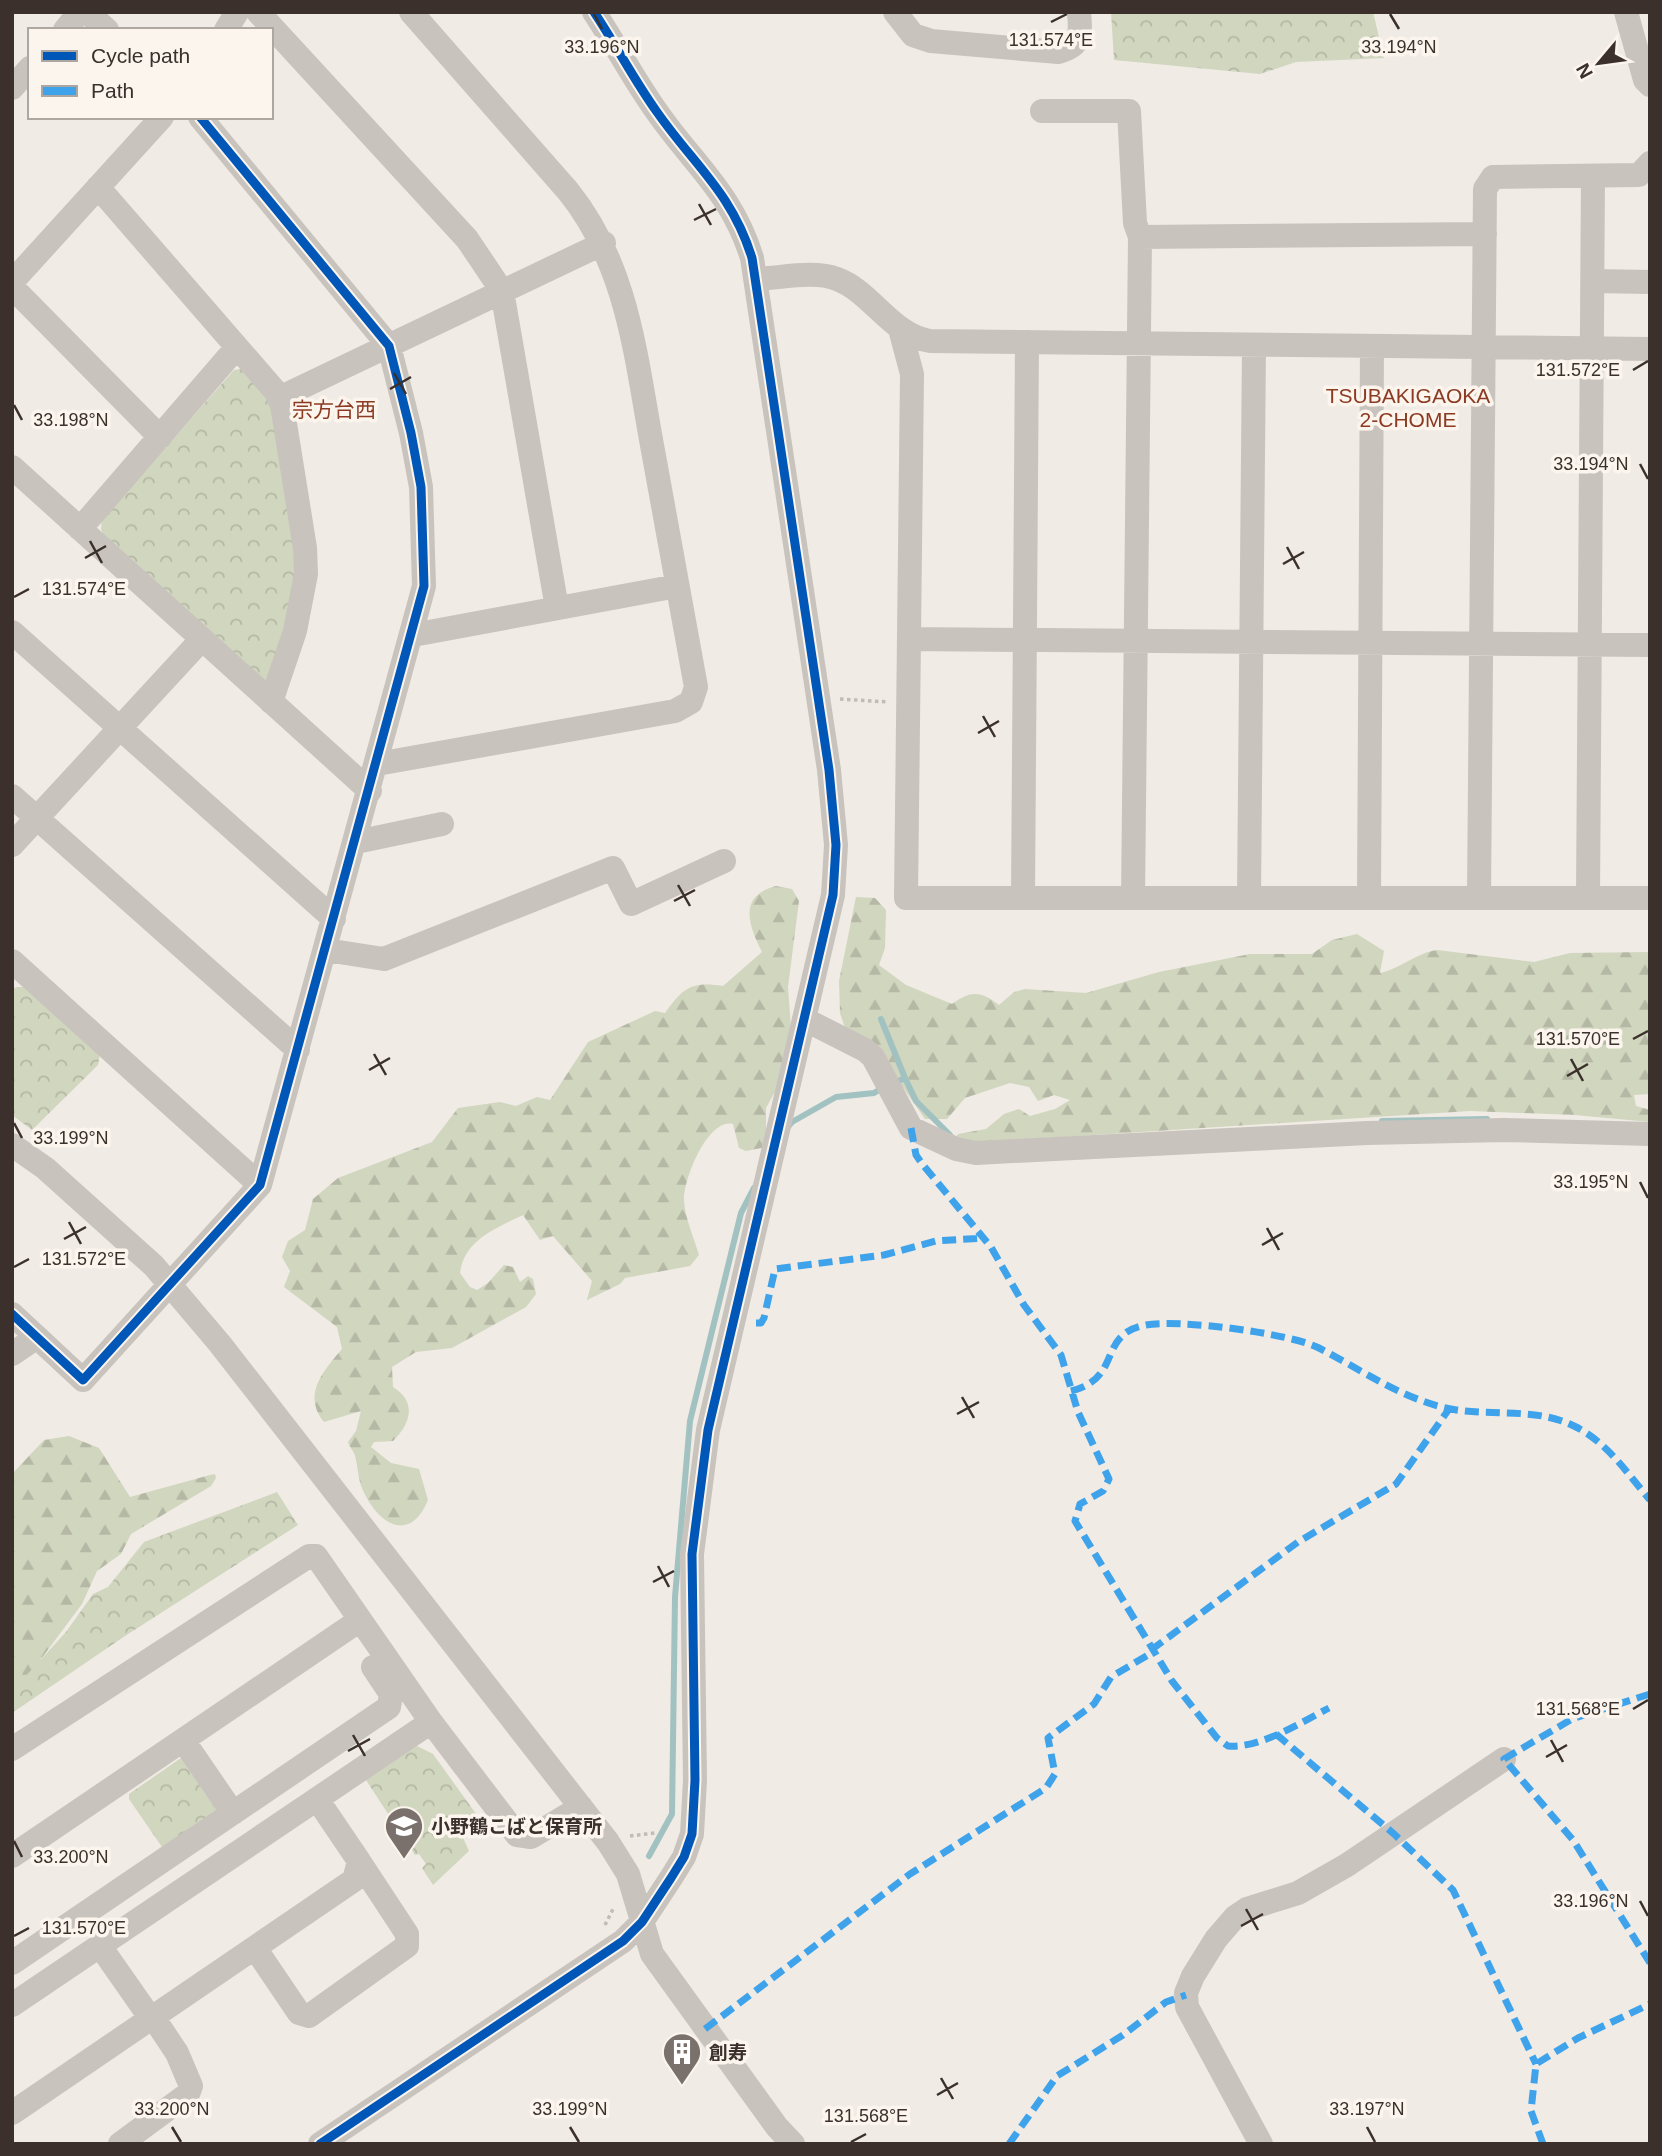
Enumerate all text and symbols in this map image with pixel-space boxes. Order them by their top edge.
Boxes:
legend [28,28,273,119]
north arrow [1564,28,1634,98]
text: 131.574°E [1009,30,1093,50]
text: 33.196°N [564,37,640,57]
text: 33.194°N [1361,37,1437,57]
text: Cycle path [91,44,190,67]
text: N [1572,60,1597,82]
text: Path [91,79,134,102]
text: 131.572°E [1536,360,1620,380]
district label: TSUBAKIGAOKA 2-CHOME [1326,384,1490,431]
district label: 宗方台西 [292,398,376,421]
text: 33.198°N [33,410,109,430]
text: 33.194°N [1553,454,1629,474]
text: 131.574°E [42,579,126,599]
text: 131.570°E [1536,1029,1620,1049]
text: 33.199°N [33,1128,109,1148]
text: 33.195°N [1553,1172,1629,1192]
text: 131.572°E [42,1249,126,1269]
text: 131.568°E [1536,1699,1620,1719]
school or university icon: 小野鶴こばと保育所 [383,1805,425,1860]
place label: 小野鶴こばと保育所 [431,1816,602,1837]
text: 33.200°N [33,1847,109,1867]
text: 33.196°N [1553,1891,1629,1911]
text: 131.570°E [42,1918,126,1938]
building icon: 創寿 [661,2031,703,2086]
place label: 創寿 [709,2042,747,2063]
text: 33.200°N [134,2099,210,2119]
text: 33.199°N [532,2099,608,2119]
text: 33.197°N [1329,2099,1405,2119]
text: 131.568°E [824,2106,908,2126]

